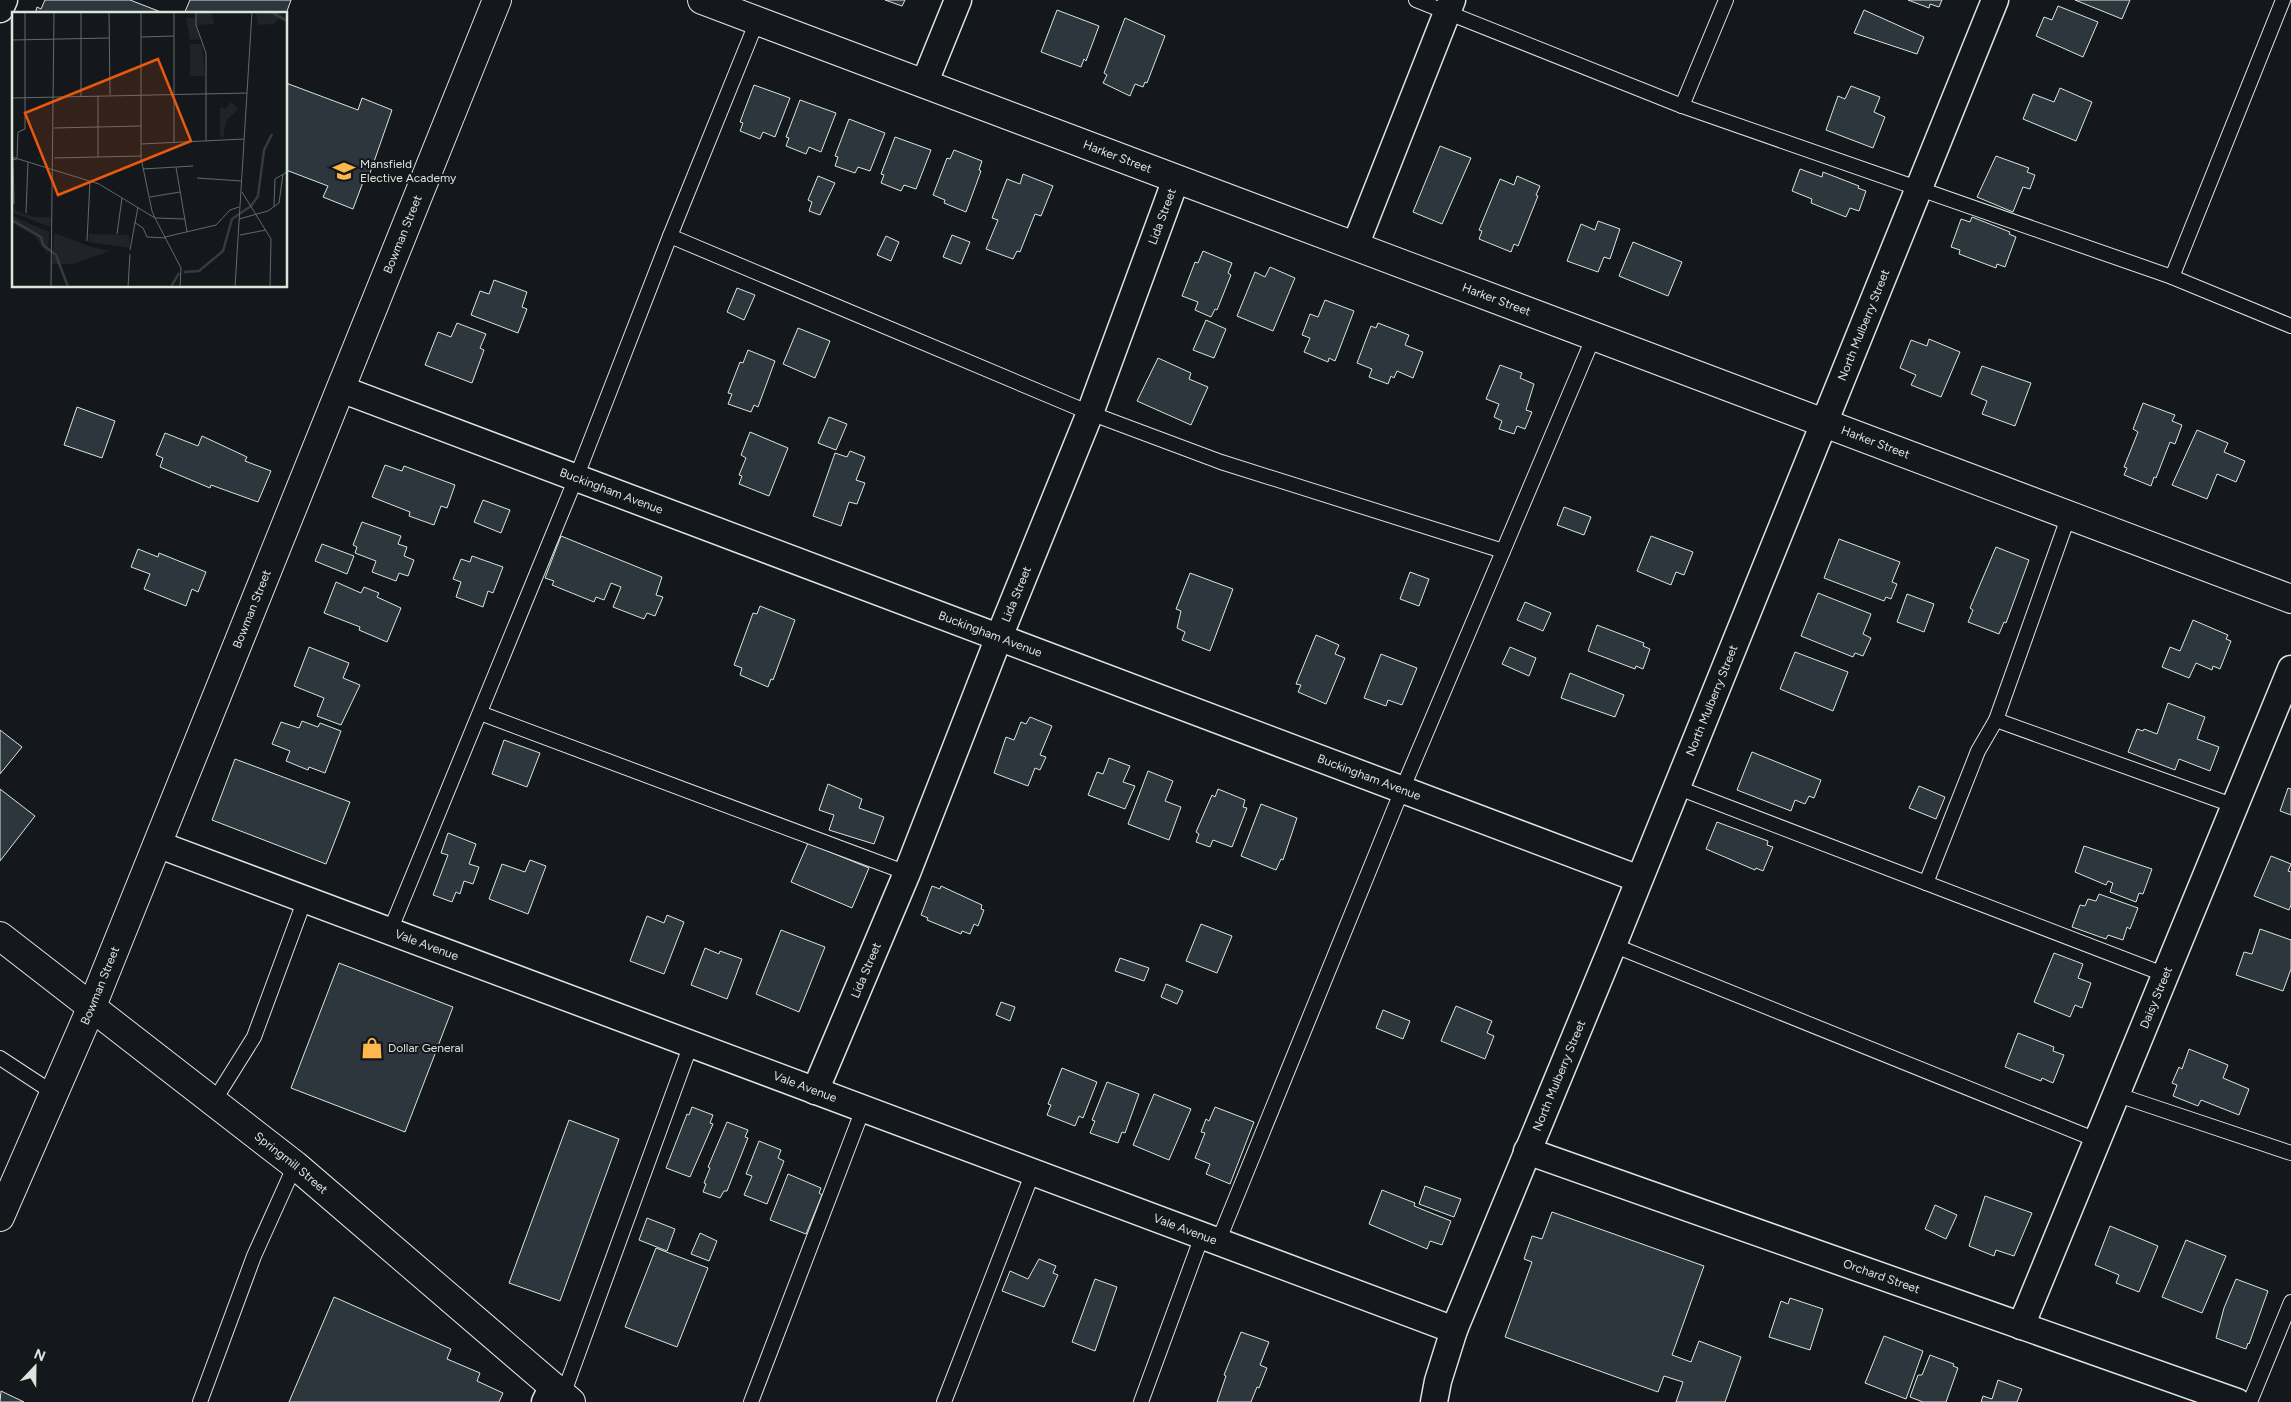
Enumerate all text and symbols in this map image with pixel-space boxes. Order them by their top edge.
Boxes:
inset map [12,12,288,288]
street label: Harker Street [1081,137,1154,176]
place label: Mansfield Elective Academy [360,157,457,185]
school or university icon: Mansfield Elective Academy [331,158,357,184]
street label: Lida Street [1145,186,1179,247]
street label: Bowman Street [381,193,425,276]
street label: North Mulberry Street [1835,267,1892,383]
street label: Harker Street [1460,280,1533,319]
street label: Harker Street [1839,423,1912,462]
street label: Buckingham Avenue [558,465,666,517]
street label: Lida Street [999,564,1034,624]
street label: Bowman Street [230,567,274,650]
street label: Buckingham Avenue [937,608,1044,660]
street label: North Mulberry Street [1683,643,1741,758]
street label: Buckingham Avenue [1315,751,1423,803]
street label: Vale Avenue [393,927,461,963]
street label: Lida Street [848,940,884,1000]
street label: Bowman Street [78,944,122,1027]
street label: Daisy Street [2137,964,2175,1031]
street label: North Mulberry Street [1530,1018,1588,1133]
shop icon: Dollar General [359,1035,385,1061]
place label: Dollar General [388,1041,463,1055]
street label: Vale Avenue [771,1069,839,1105]
street label: Springmill Street [252,1129,331,1197]
street label: Vale Avenue [1151,1211,1219,1248]
street label: Orchard Street [1841,1256,1922,1296]
north arrow [10,1342,60,1392]
text: N [31,1346,48,1365]

